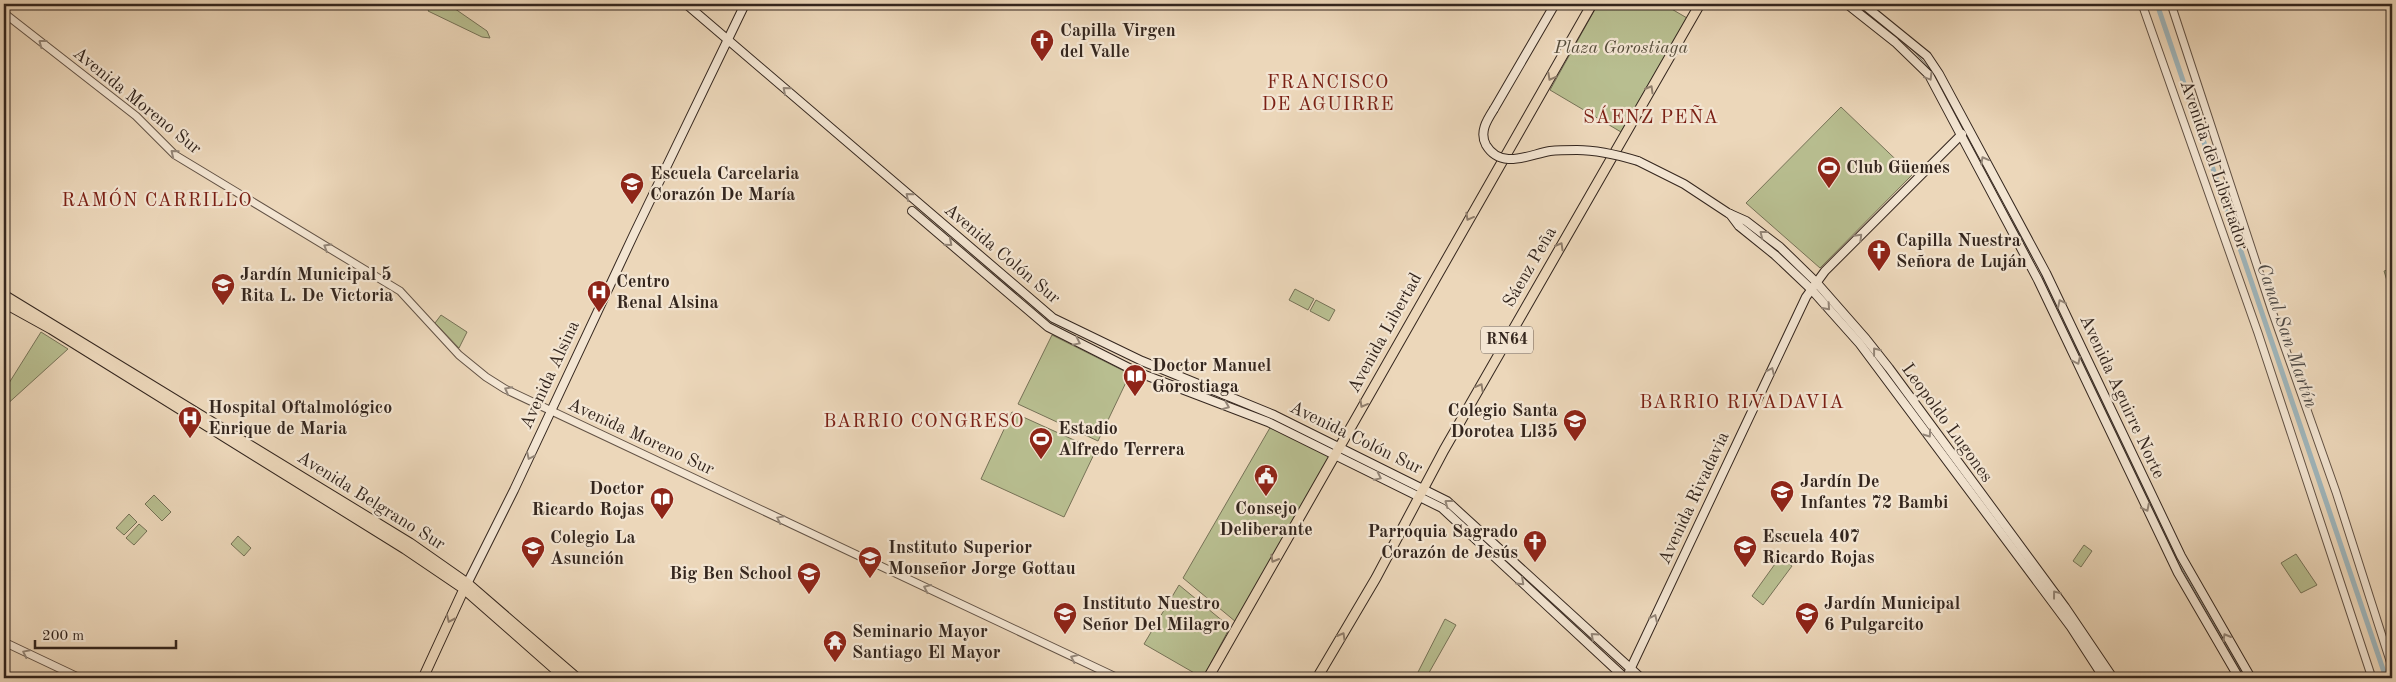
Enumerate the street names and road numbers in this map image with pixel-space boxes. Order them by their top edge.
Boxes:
street label: Avenida Moreno Sur [70,44,205,158]
street label: Avenida del Libertador [2177,78,2252,253]
street label: Avenida Colón Sur [941,200,1064,308]
street label: Sáenz Peña [1500,224,1560,310]
street label: Avenida Libertad [1345,270,1425,396]
street label: Avenida Aguirre Norte [2076,312,2168,482]
street label: Avenida Alsina [517,318,583,432]
road number: RN64 [1481,326,1533,354]
street label: Leopoldo Lugones [1898,360,1996,486]
street label: Avenida Moreno Sur [565,395,717,479]
street label: Avenida Colón Sur [1287,398,1426,478]
street label: Avenida Rivadavia [1655,429,1733,567]
street label: Avenida Belgrano Sur [294,448,449,554]

